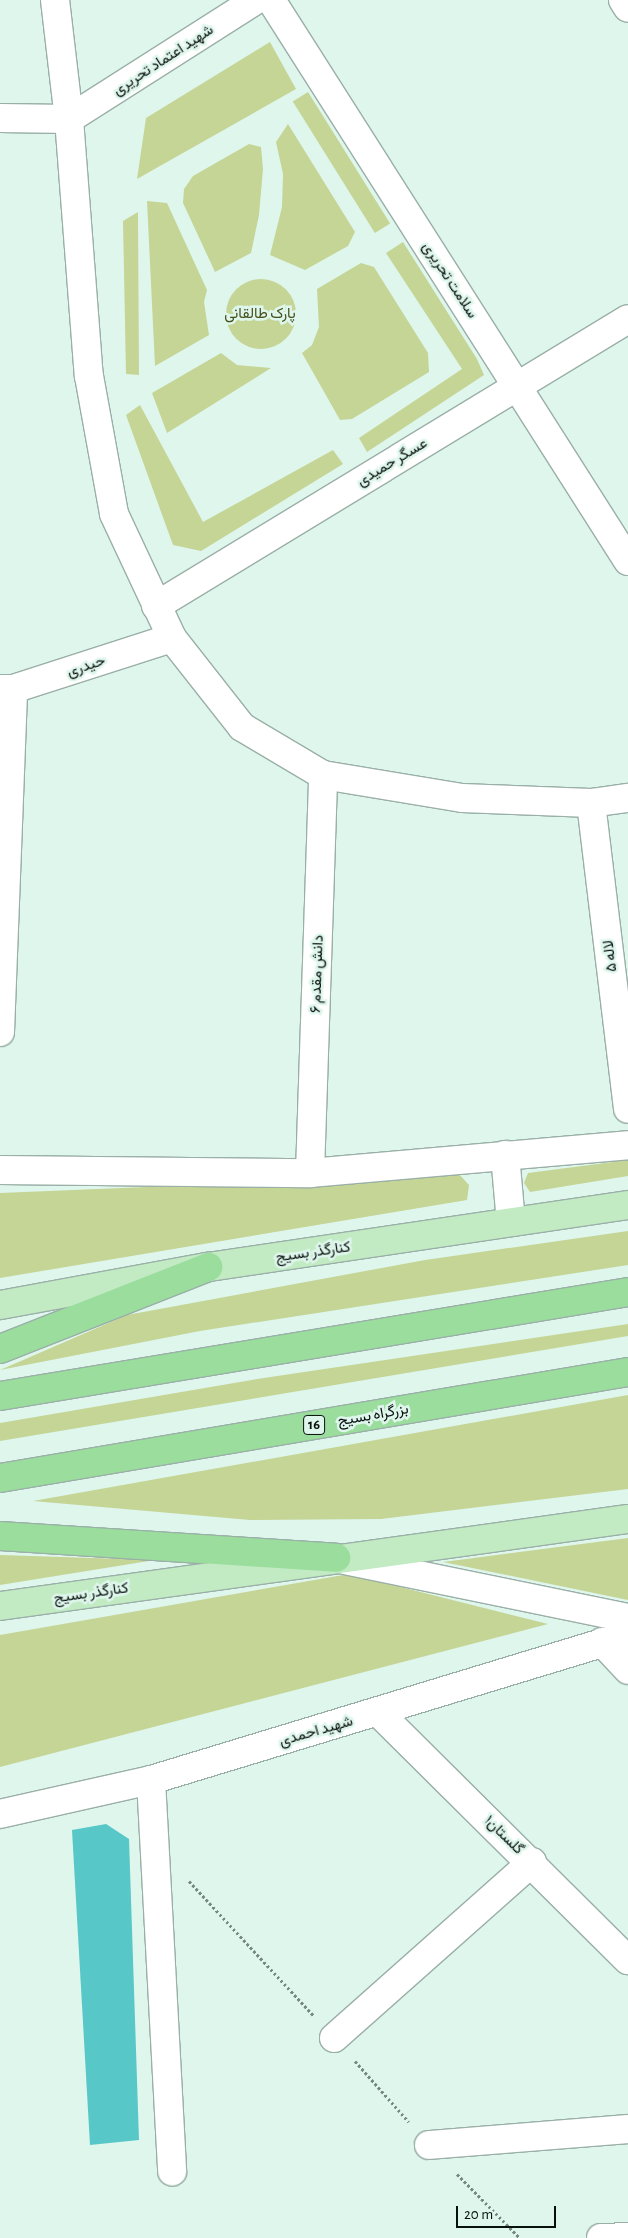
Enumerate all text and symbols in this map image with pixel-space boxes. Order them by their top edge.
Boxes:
street label: شهید اعتماد تحریری [109,21,217,99]
street label: سلامت تحریری [419,238,481,322]
park label: پارک طالقانی [224,305,296,323]
street label: عسگر حمیدی [353,434,431,490]
street label: حیدری [65,651,107,681]
street label: دانش مقدم ۶ [307,935,327,1013]
street label: لاله ۵ [599,939,621,973]
street label: کنارگذر بسیج [274,1238,352,1266]
street label: بزرگراه بسیج [336,1400,410,1430]
road number: 16 [303,1414,325,1436]
street label: کنارگذر بسیج [52,1579,130,1607]
street label: شهید احمدی [277,1712,355,1750]
street label: گلستان۱ [480,1812,528,1858]
scale bar [458,2196,558,2228]
text: 20 m [464,2207,493,2222]

